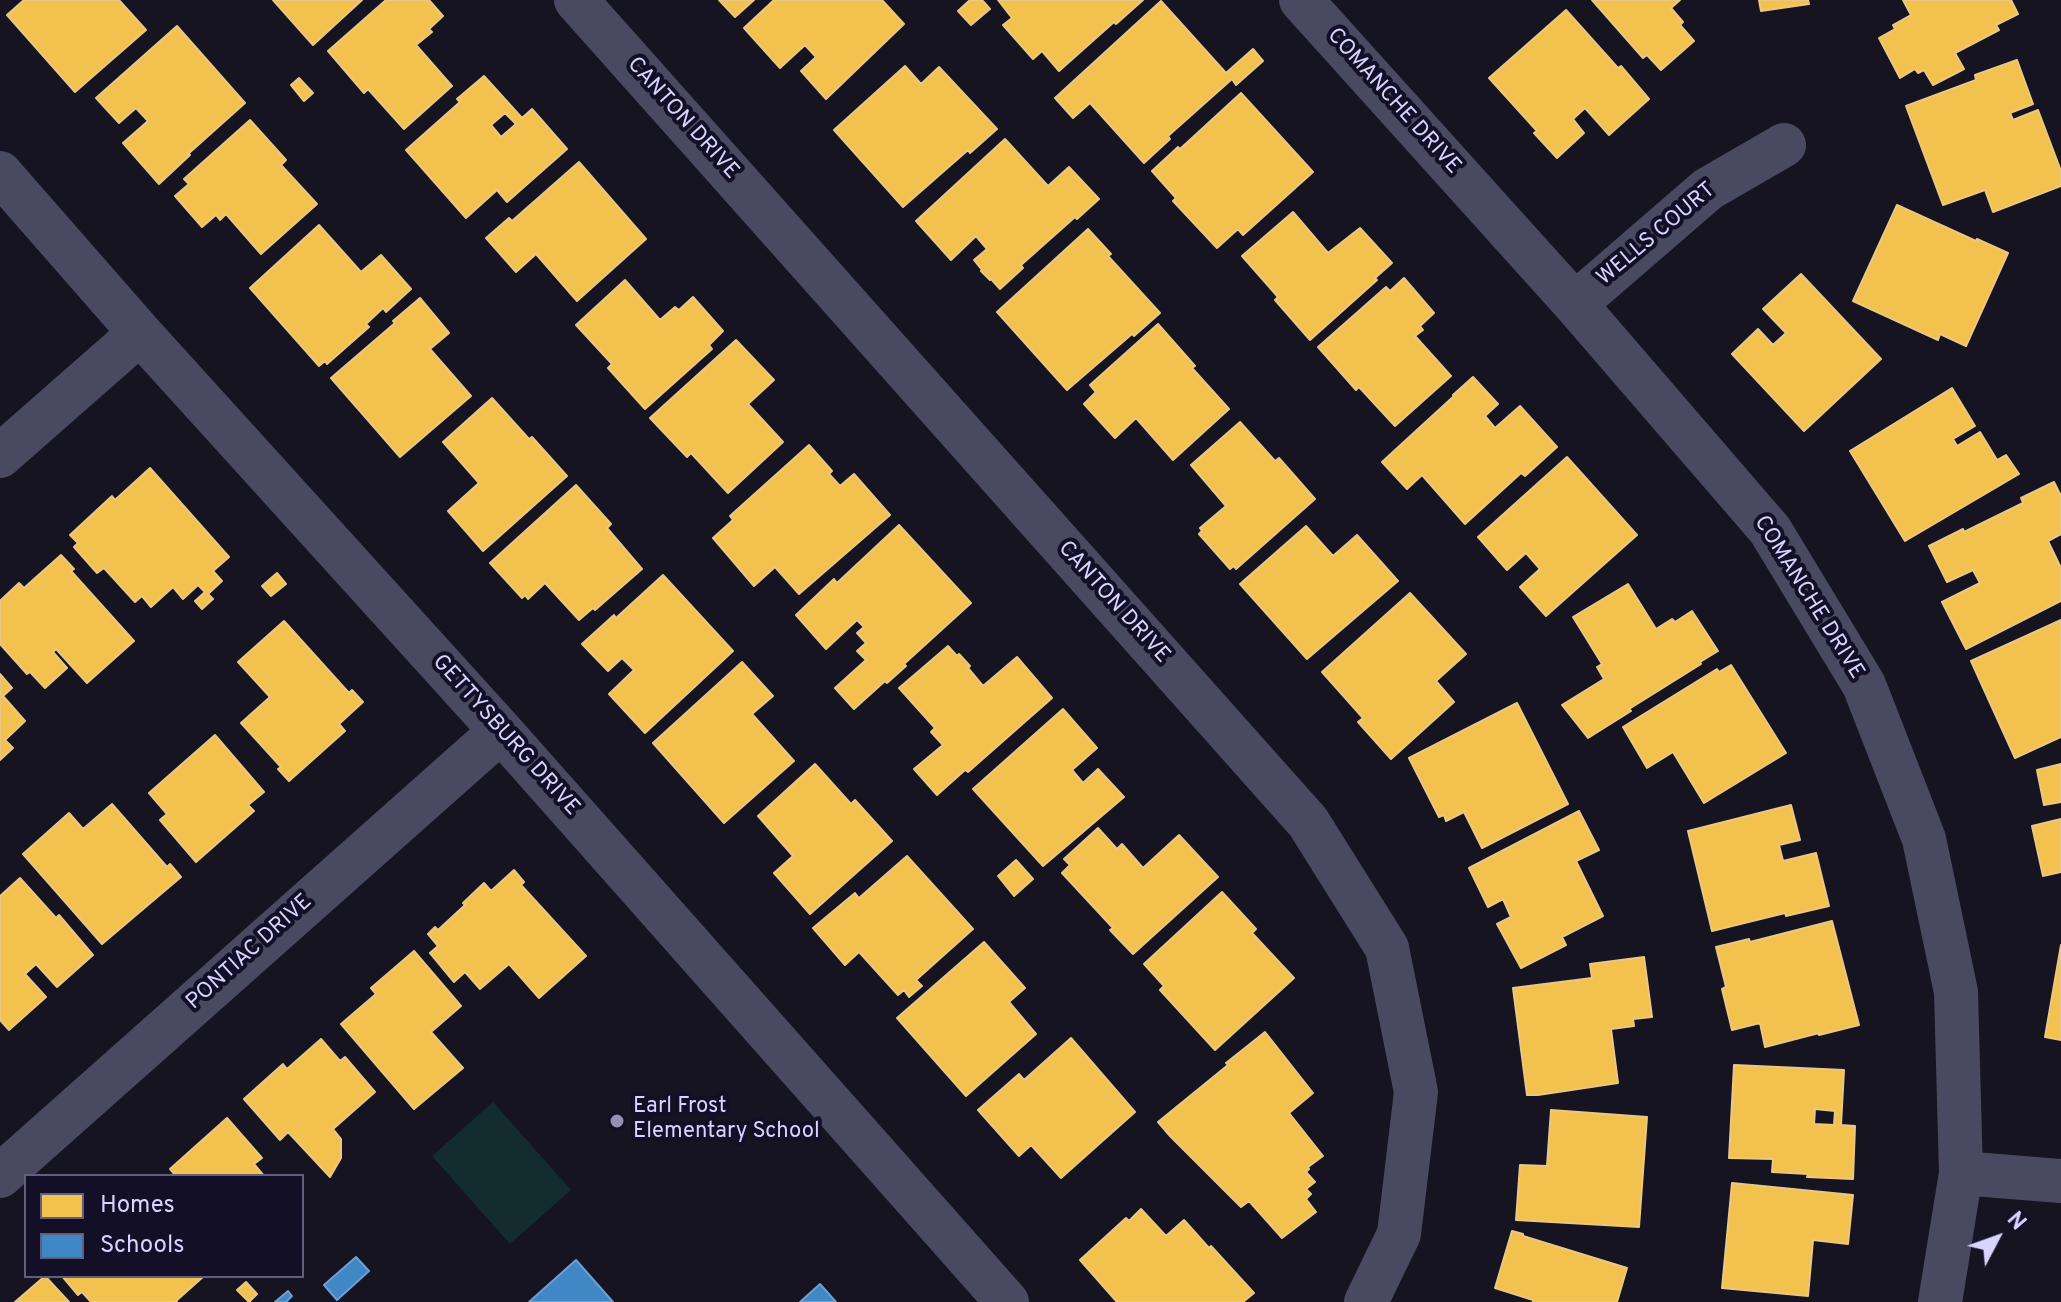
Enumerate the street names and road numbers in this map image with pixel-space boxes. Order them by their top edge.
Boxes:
street label: COMANCHE DRIVE [1320,23,1466,181]
street label: CANTON DRIVE [620,53,744,185]
street label: WELLS COURT [1593,178,1721,292]
street label: COMANCHE DRIVE [1747,511,1869,685]
street label: CANTON DRIVE [1051,537,1175,669]
street label: GETTYSBURG DRIVE [426,650,584,822]
street label: PONTIAC DRIVE [182,890,318,1016]

